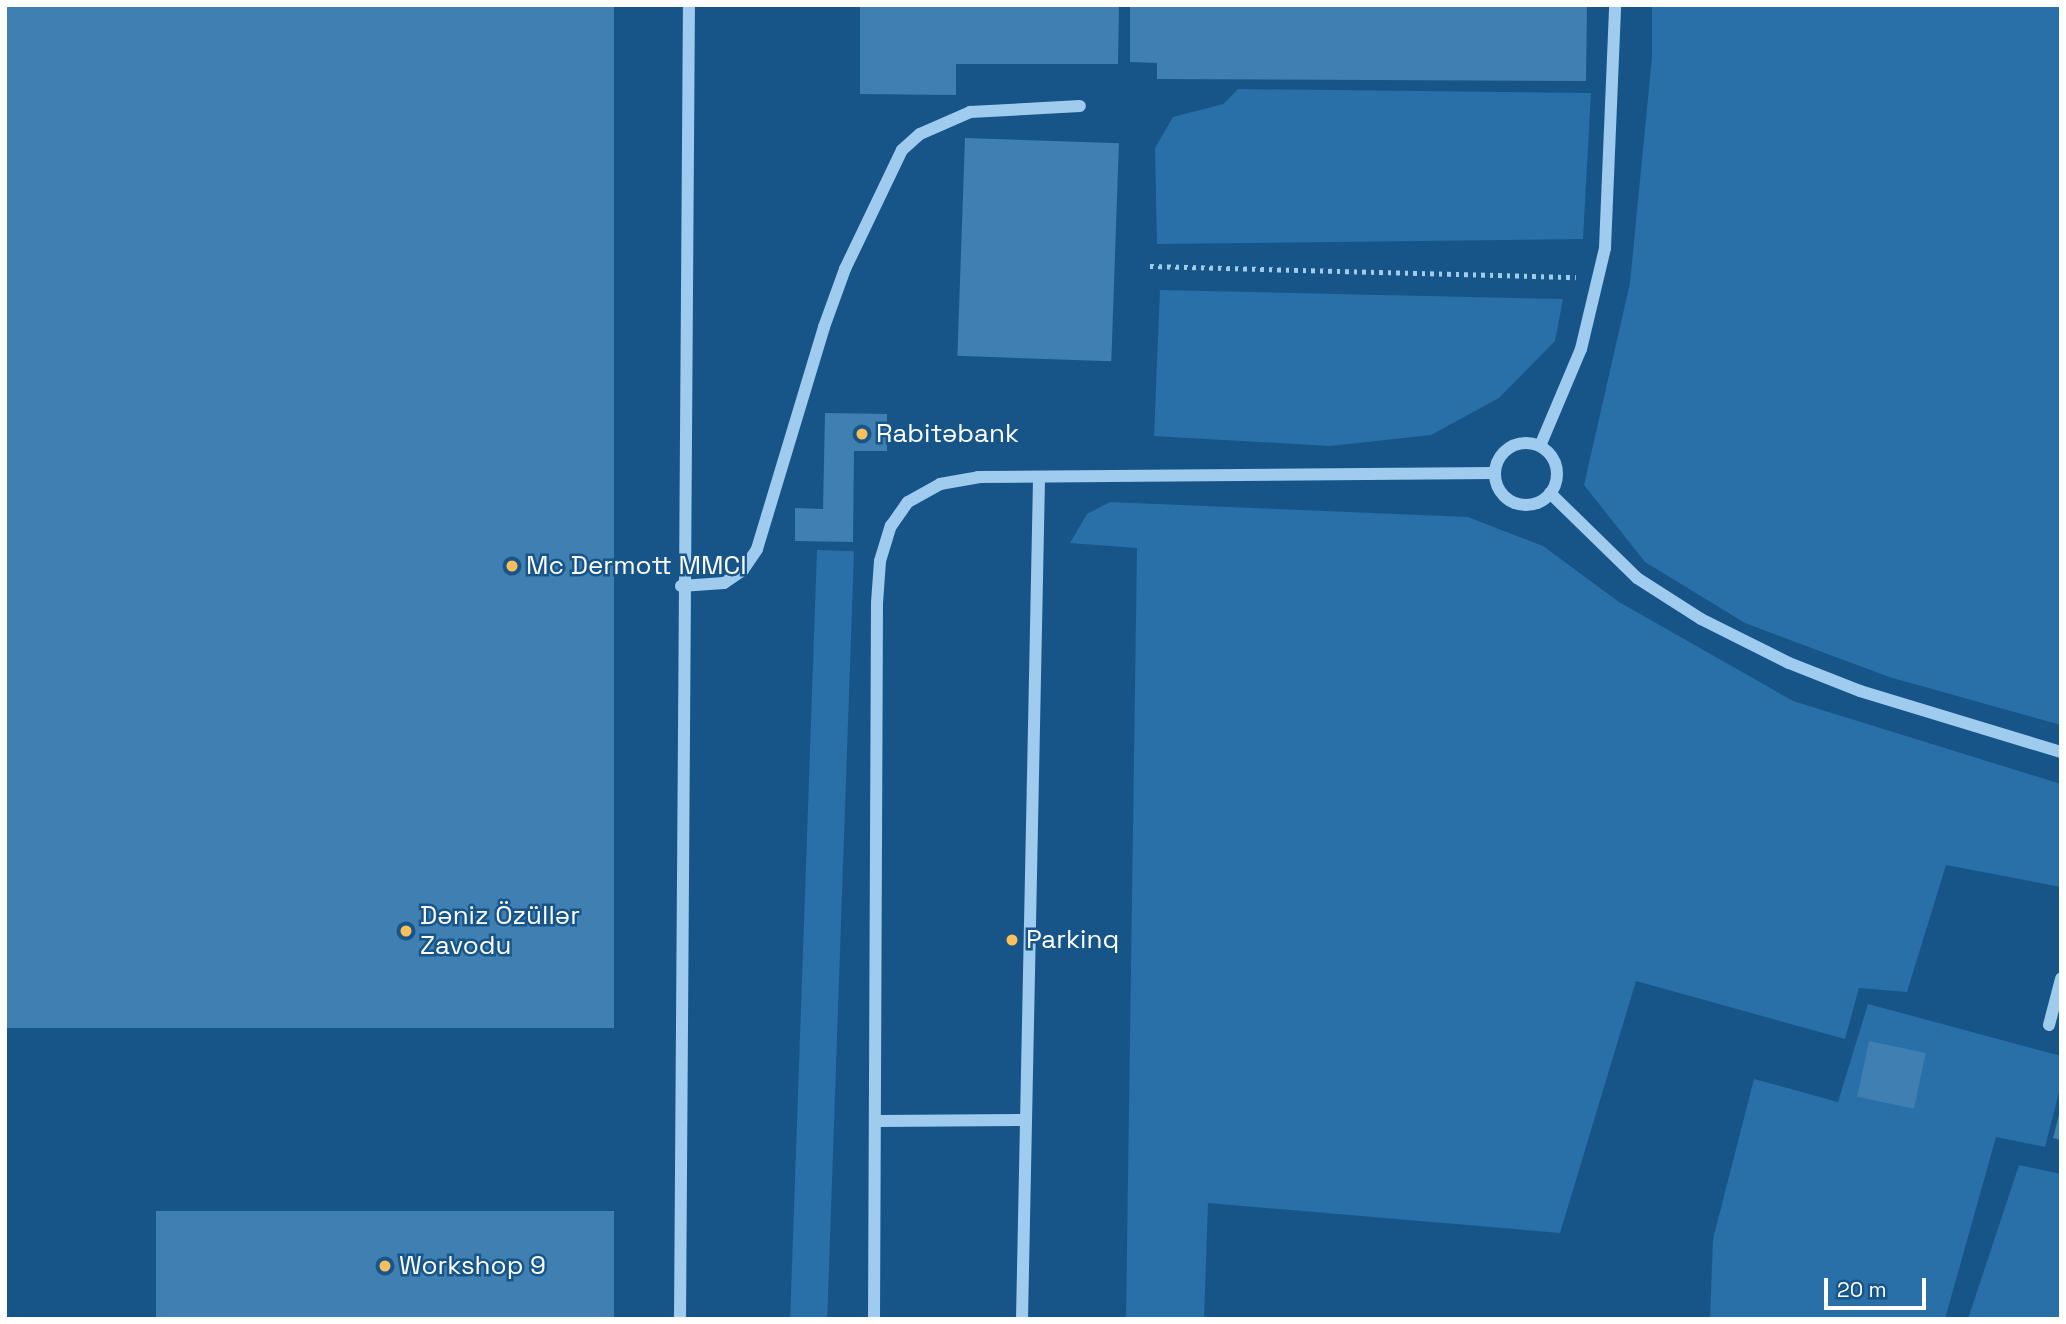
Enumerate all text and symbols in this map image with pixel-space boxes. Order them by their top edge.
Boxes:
place label: Rabitəbank [876,418,1019,450]
marker: Rabitəbank [854,426,870,442]
place label: Mc Dermott MMCI [526,550,747,582]
marker: Mc Dermott MMCI [504,558,520,574]
place label: Dəniz Özüllər Zavodu [420,900,580,962]
marker: Dəniz Özüllər Zavodu [398,923,414,939]
place label: Parkinq [1026,924,1119,956]
marker: Parkinq [1004,932,1020,948]
place label: Workshop 9 [399,1250,546,1282]
marker: Workshop 9 [377,1258,393,1274]
scale bar [1828,1264,1930,1308]
text: 20 m [1837,1276,1887,1303]

